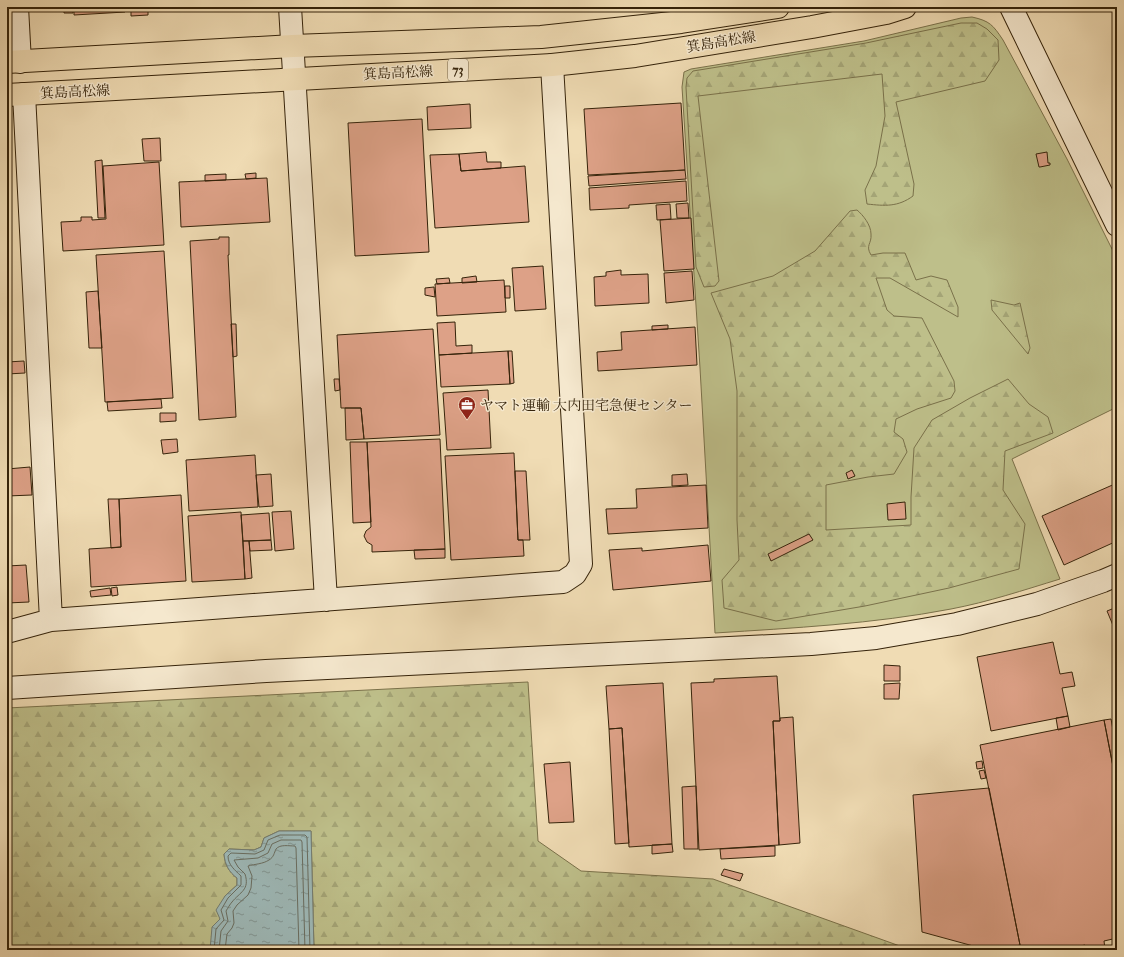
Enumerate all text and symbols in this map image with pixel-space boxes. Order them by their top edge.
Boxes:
street label: 箕島高松線 [685,28,757,56]
road number: 73 [448,59,468,81]
street label: 箕島高松線 [363,63,433,83]
street label: 箕島高松線 [40,82,110,102]
office icon: ヤマト運輸 大内田宅急便センター [457,395,477,420]
place label: ヤマト運輸 大内田宅急便センター [480,397,692,414]

